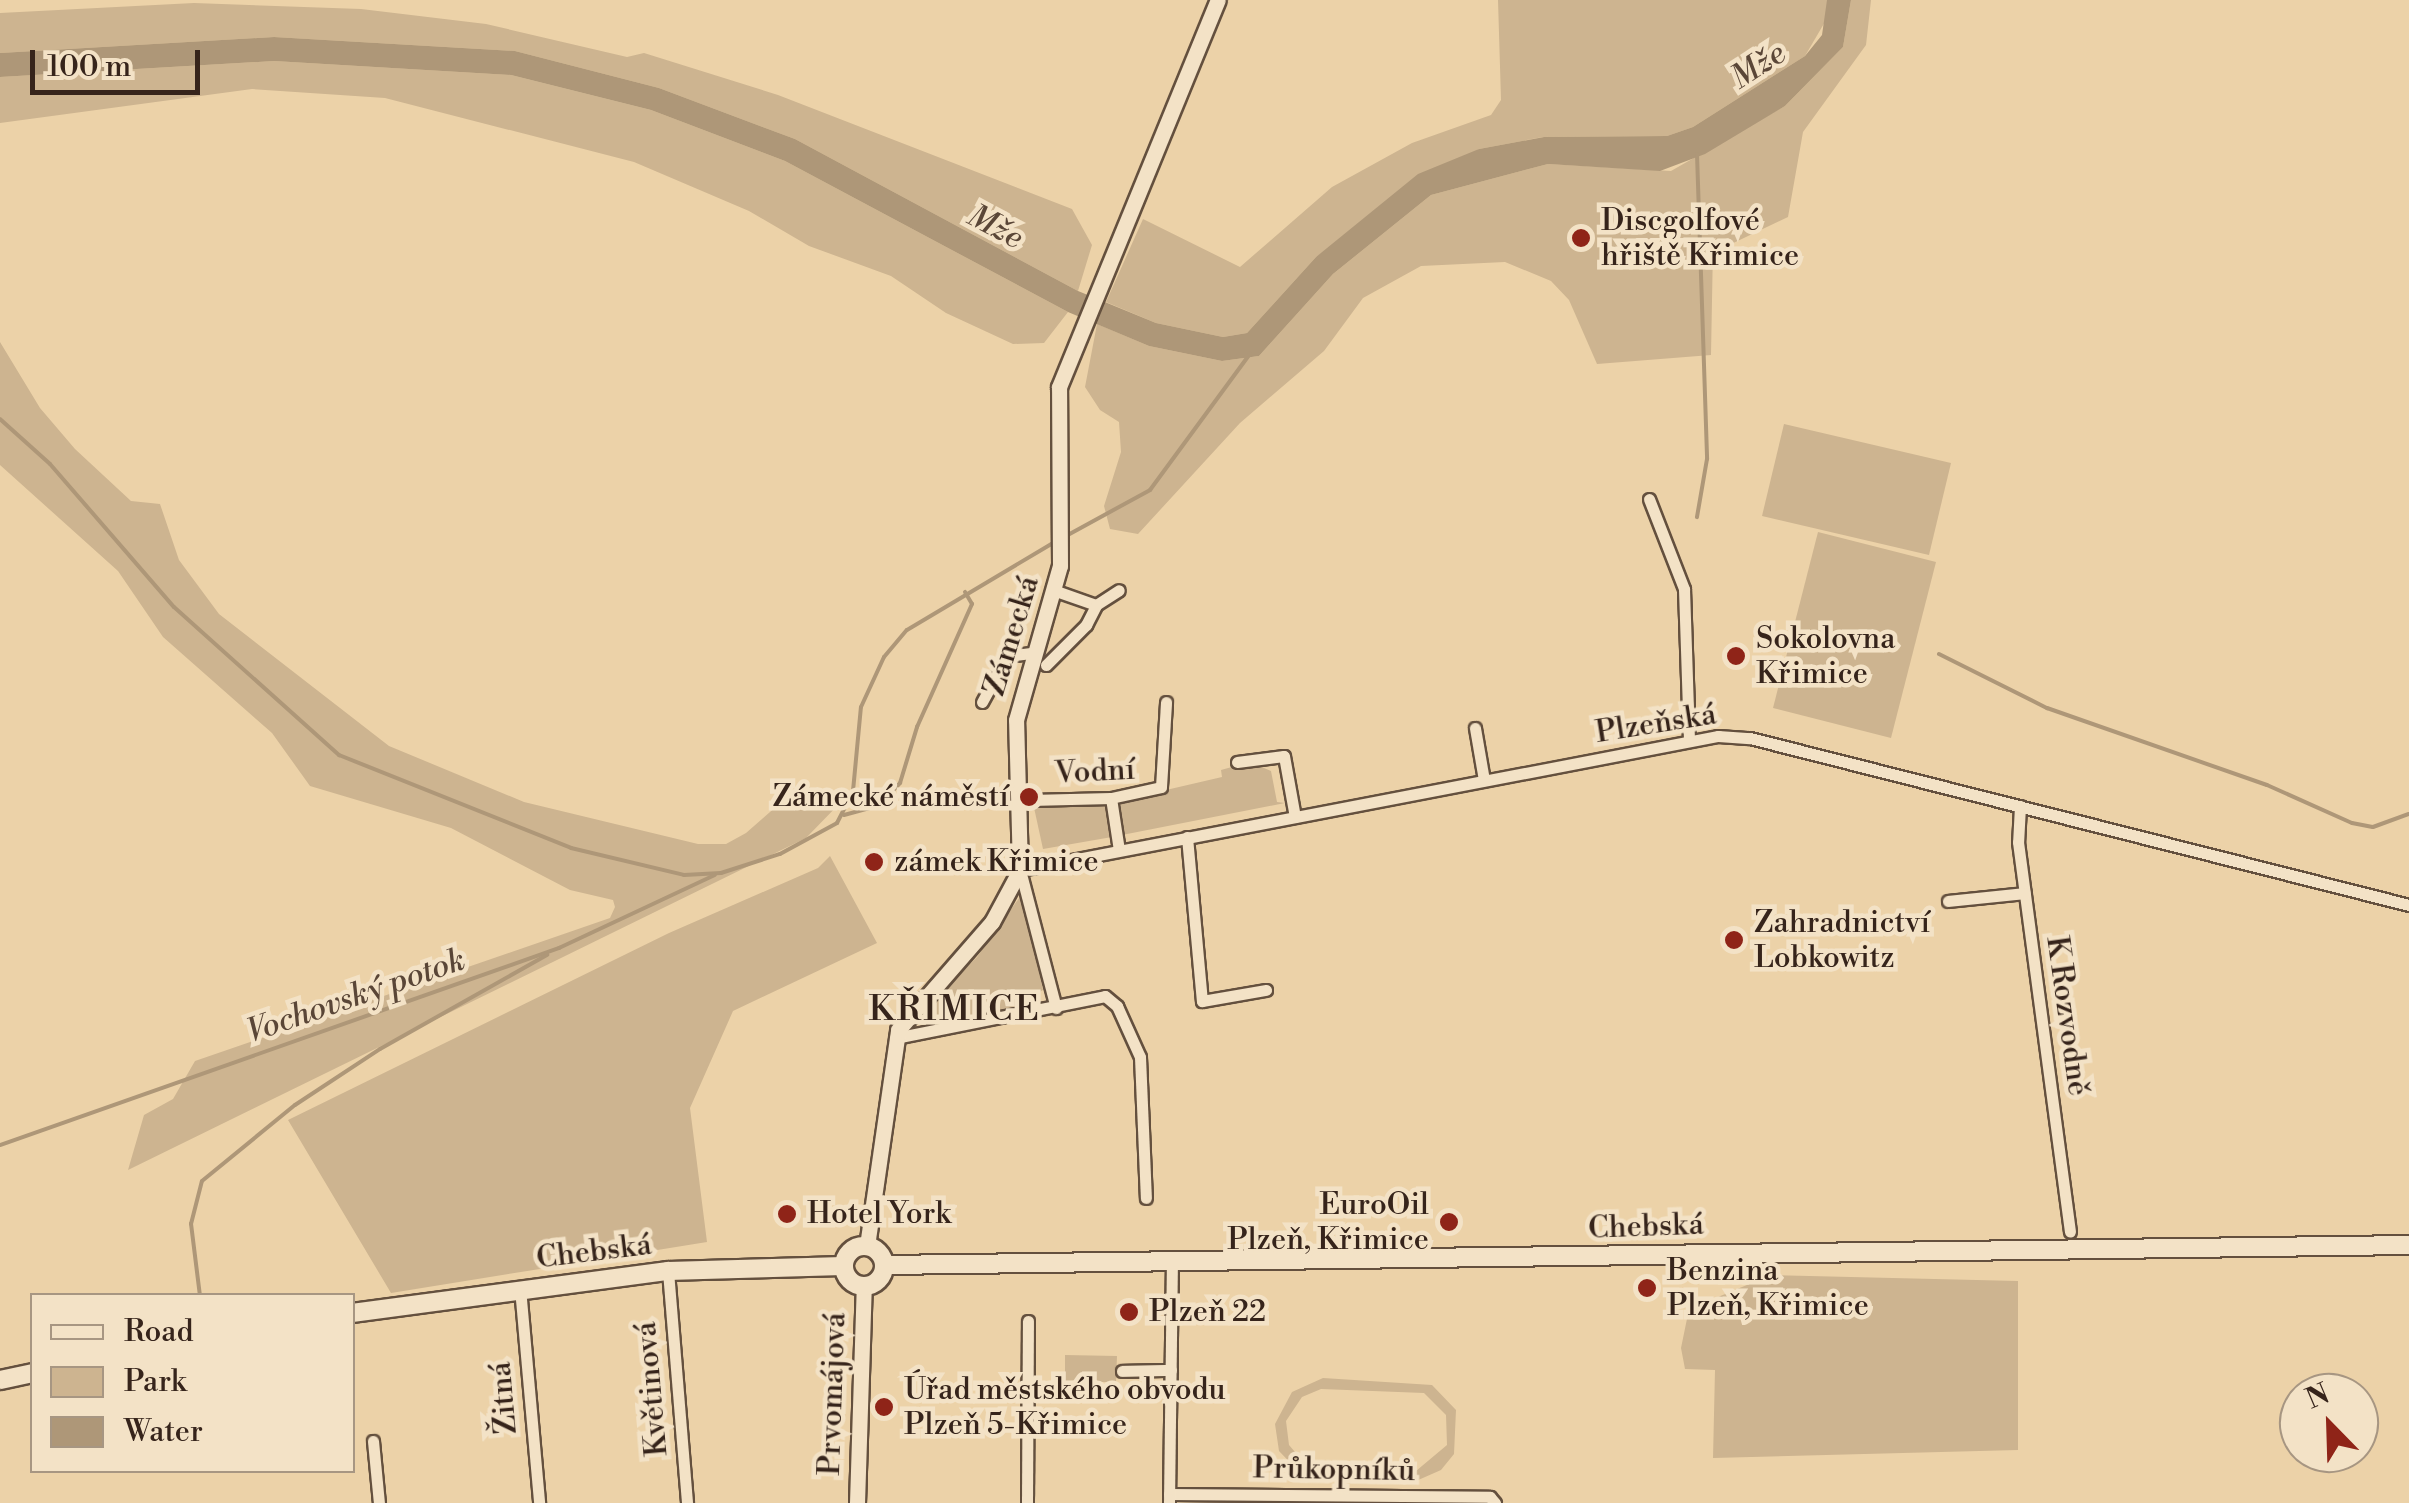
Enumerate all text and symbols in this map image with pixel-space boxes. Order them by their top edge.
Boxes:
scale bar [35,30,205,92]
water label: Mže [1723,34,1793,98]
text: 100 m [47,48,131,86]
water label: Mže [960,196,1030,258]
place label: Discgolfové hřiště Křimice [1601,203,1799,274]
marker: Discgolfové hřiště Křimice [1570,227,1592,249]
street label: Zámecká [977,572,1047,700]
place label: Sokolovna Křimice [1756,621,1895,692]
marker: Sokolovna Křimice [1725,645,1747,667]
street label: Plzeňská [1593,697,1719,751]
street label: Vodní [1054,752,1136,792]
place label: Zámecké náměstí [773,779,1009,815]
marker: Zámecké náměstí [1018,786,1040,808]
place label: zámek Křimice [894,844,1099,880]
marker: zámek Křimice [863,851,885,873]
place label: Zahradnictví Lobkowitz [1754,905,1930,976]
marker: Zahradnictví Lobkowitz [1723,929,1745,951]
street label: K Rozvodně [2038,934,2096,1098]
water label: Vochovský potok [242,941,470,1051]
district label: KŘIMICE [869,989,1041,1031]
place label: EuroOil Plzeň, Křimice [1227,1187,1429,1258]
place label: Hotel York [807,1196,951,1232]
marker: Hotel York [776,1203,798,1225]
street label: Chebská [1588,1207,1704,1247]
marker: EuroOil Plzeň, Křimice [1438,1211,1460,1233]
street label: Chebská [534,1227,654,1277]
place label: Benzina Plzeň, Křimice [1667,1253,1869,1324]
marker: Benzina Plzeň, Křimice [1636,1277,1658,1299]
legend [30,1293,355,1473]
place label: Plzeň 22 [1149,1294,1266,1330]
marker: Plzeň 22 [1118,1301,1140,1323]
street label: Prvomájová [812,1312,854,1476]
text: Road [124,1313,194,1351]
street label: Květinová [628,1320,676,1458]
street label: Žitná [483,1360,525,1436]
text: Park [124,1363,186,1401]
place label: Úřad městského obvodu Plzeň 5-Křimice [904,1372,1226,1442]
north arrow [2279,1373,2379,1473]
text: N [2301,1376,2335,1417]
marker: Úřad městského obvodu Plzeň 5-Křimice [873,1396,895,1418]
text: Water [124,1413,203,1451]
street label: Průkopníků [1253,1451,1415,1489]

